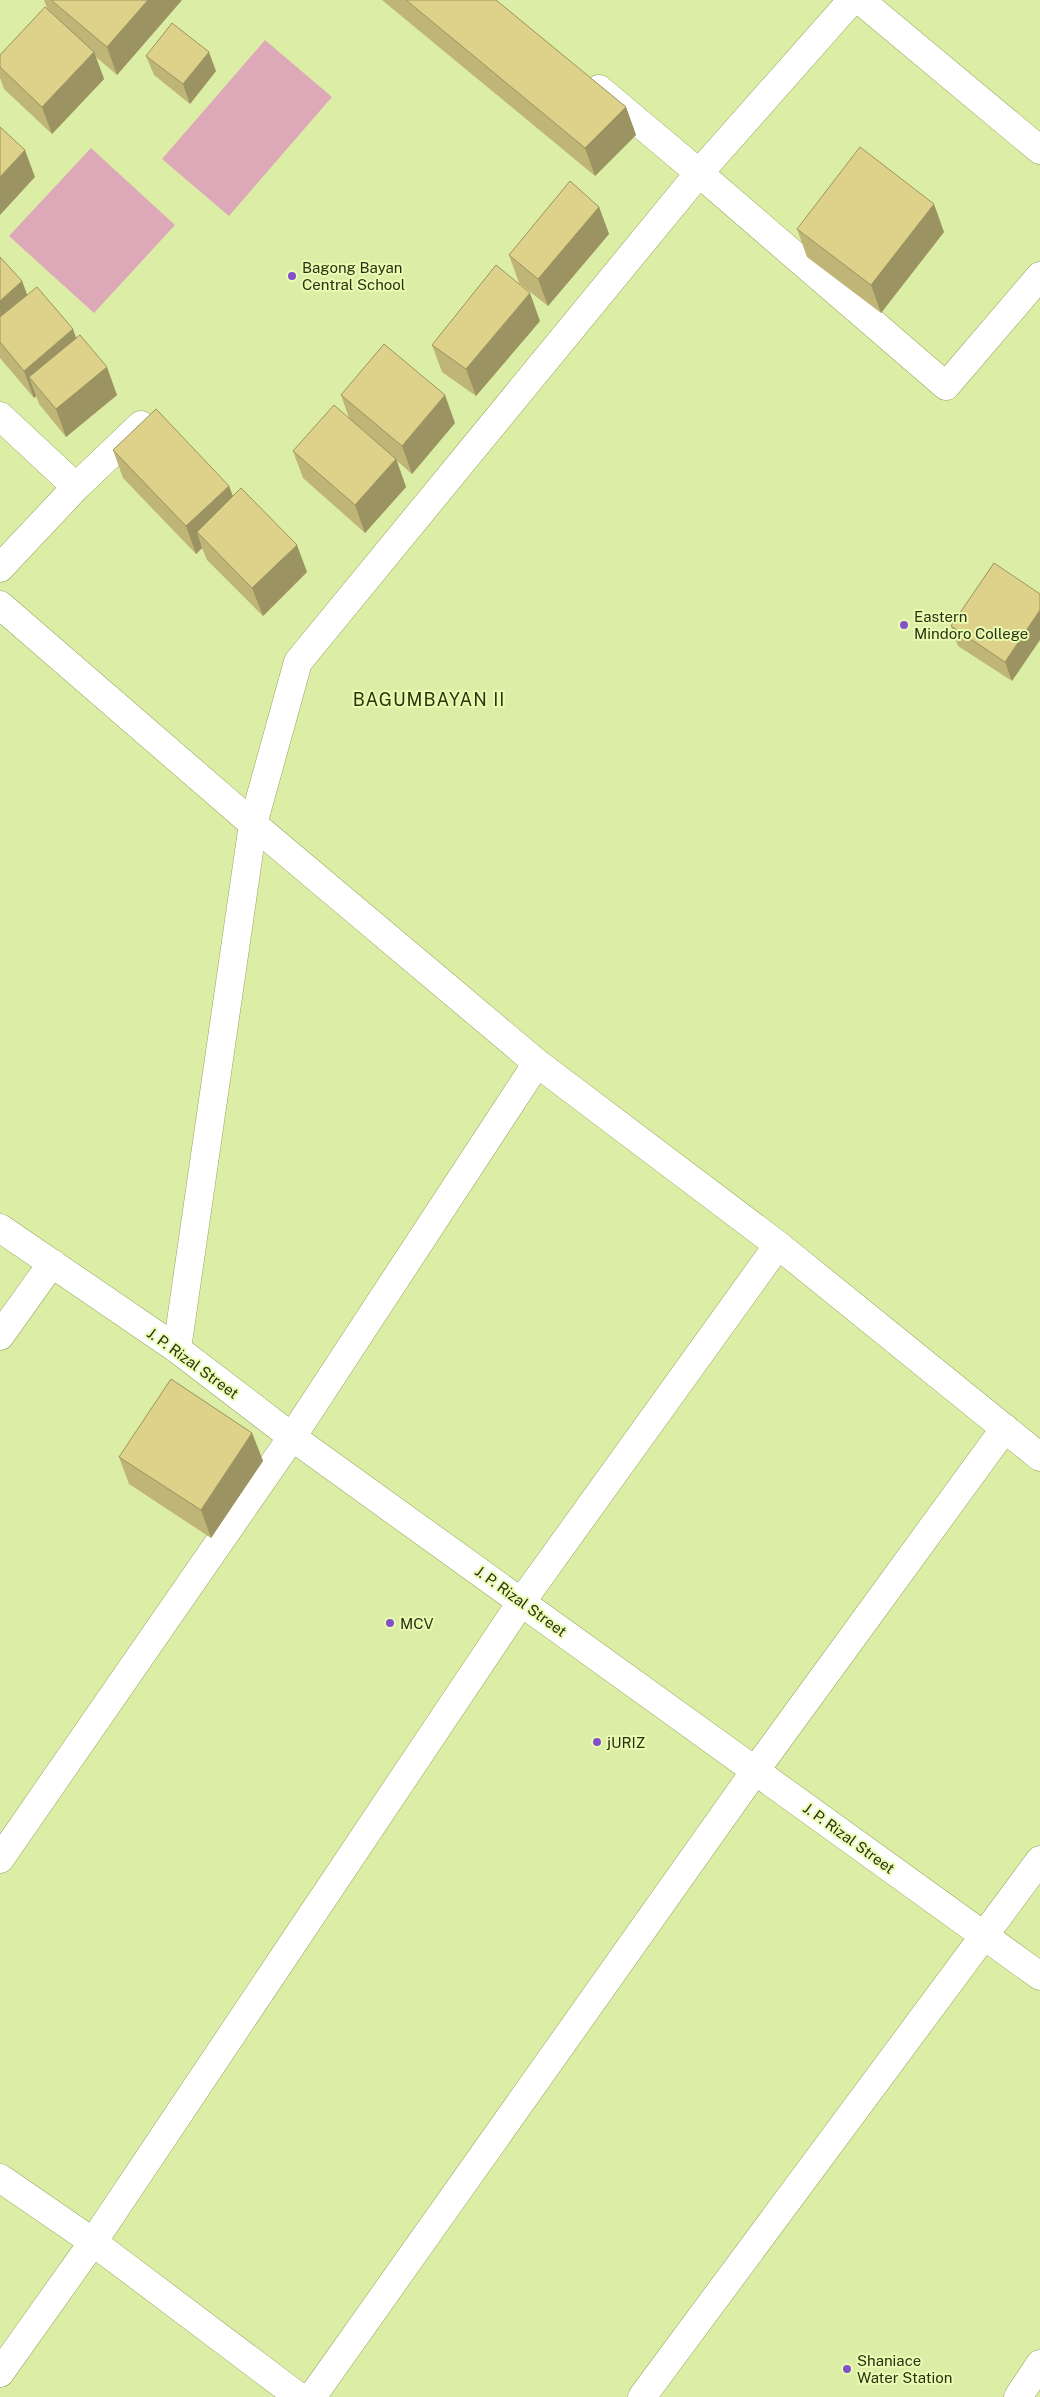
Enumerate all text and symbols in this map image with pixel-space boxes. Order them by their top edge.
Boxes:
place label: Bagong Bayan Central School [302,259,405,293]
marker: Bagong Bayan Central School [286,270,298,282]
place label: Eastern Mindoro College [914,608,1028,642]
marker: Eastern Mindoro College [898,619,910,631]
district label: BAGUMBAYAN II [353,689,505,710]
street label: J. P. Rizal Street [144,1324,242,1402]
street label: J. P. Rizal Street [472,1562,570,1640]
place label: MCV [400,1615,434,1632]
marker: MCV [384,1617,396,1629]
place label: jURIZ [606,1734,645,1751]
marker: jURIZ [591,1736,603,1748]
street label: J. P. Rizal Street [800,1799,898,1877]
place label: Shaniace Water Station [857,2352,952,2386]
marker: Shaniace Water Station [841,2363,853,2375]

